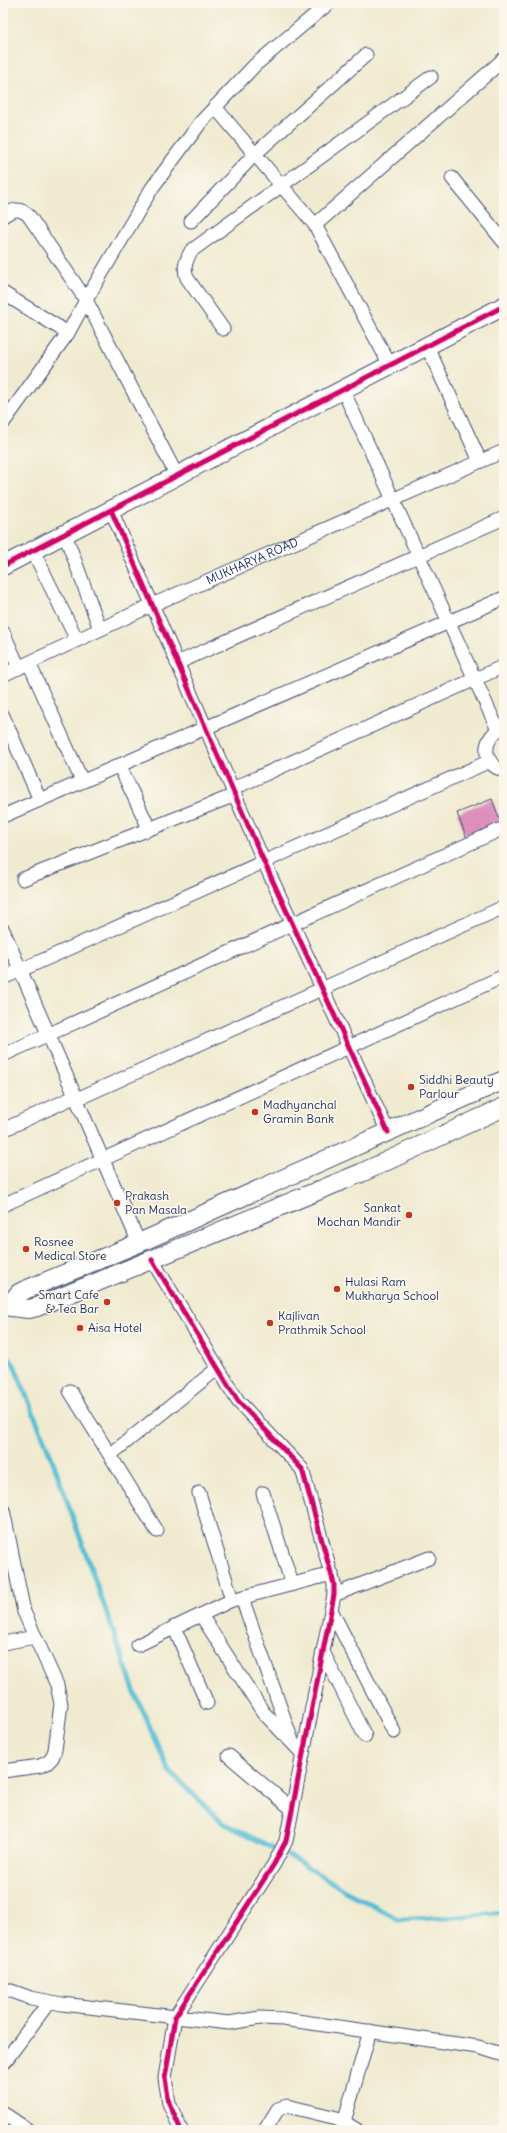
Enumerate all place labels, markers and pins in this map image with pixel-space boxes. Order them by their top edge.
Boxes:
place label: Siddhi Beauty Parlour [419,1072,494,1101]
marker: Siddhi Beauty Parlour [406,1082,416,1092]
place label: Madhyanchal Gramin Bank [263,1097,337,1126]
marker: Madhyanchal Gramin Bank [250,1107,260,1117]
place label: Prakash Pan Masala [125,1188,187,1217]
marker: Prakash Pan Masala [112,1198,122,1208]
place label: Sankat Mochan Mandir [317,1200,401,1229]
marker: Sankat Mochan Mandir [404,1210,414,1220]
place label: Rosnee Medical Store [34,1234,107,1263]
marker: Rosnee Medical Store [21,1244,31,1254]
place label: Hulasi Ram Mukharya School [345,1274,439,1303]
marker: Hulasi Ram Mukharya School [332,1284,342,1294]
place label: Smart Cafe & Tea Bar [38,1287,99,1316]
marker: Smart Cafe & Tea Bar [102,1297,112,1307]
place label: Kajlivan Prathmik School [278,1308,366,1337]
marker: Kajlivan Prathmik School [265,1318,275,1328]
place label: Aisa Hotel [88,1320,142,1335]
marker: Aisa Hotel [75,1323,85,1333]

